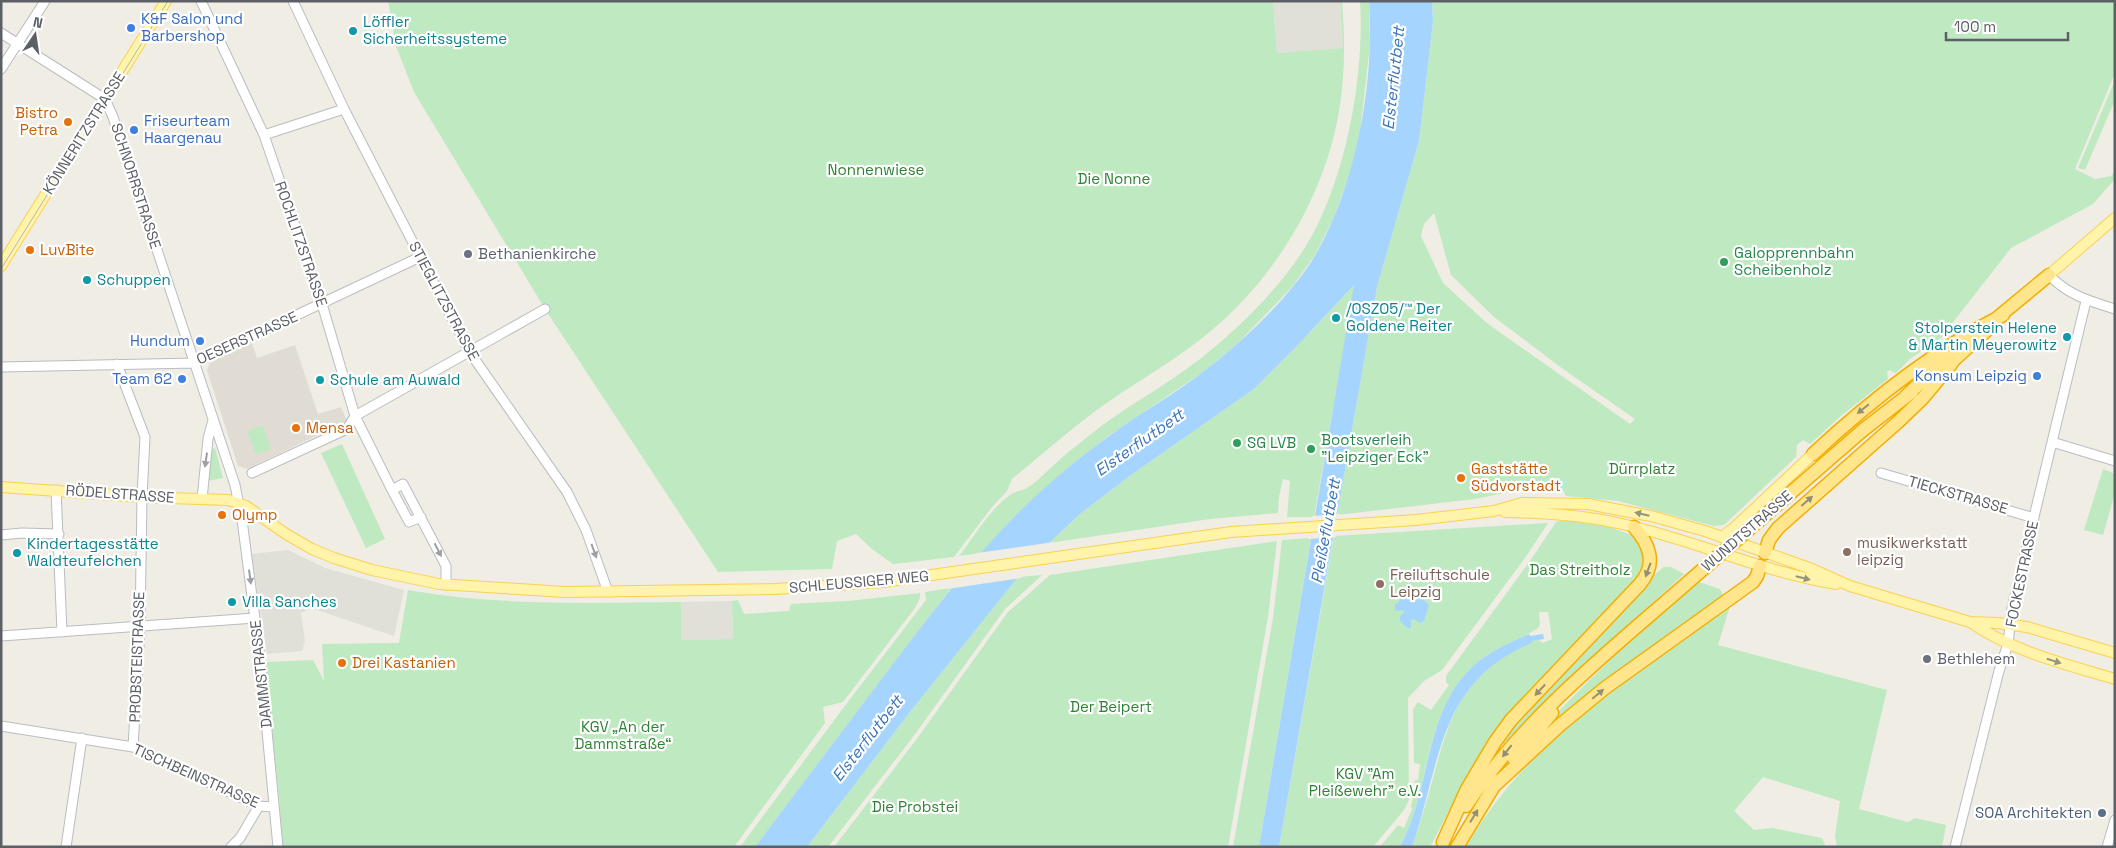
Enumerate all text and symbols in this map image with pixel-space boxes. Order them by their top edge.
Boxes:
place label: K&F Salon und Barbershop [141,9,243,45]
north arrow [10,10,60,60]
scale bar [1946,10,2068,42]
place label: Löffler Sicherheitssysteme [363,12,507,48]
text: N [31,13,45,32]
text: 100 m [1954,17,1996,36]
marker: K&F Salon und Barbershop [125,22,137,34]
water label: Elsterflutbett [1378,24,1410,131]
marker: Löffler Sicherheitssysteme [347,25,359,37]
street label: KÖNNERITZSTRASSE [38,68,129,198]
place label: Bistro Petra [15,103,58,139]
place label: Friseurteam Haargenau [144,111,230,147]
marker: Bistro Petra [62,116,74,128]
street label: SCHNORRSTRASSE [107,121,166,251]
marker: Friseurteam Haargenau [128,124,140,136]
park label: Nonnenwiese [828,160,925,179]
park label: Die Nonne [1078,169,1151,188]
street label: ROCHLITZSTRASSE [271,179,332,309]
street label: STIEGLITZSTRASSE [405,238,484,364]
place label: LuvBite [40,240,95,259]
place label: Galopprennbahn Scheibenholz [1734,243,1854,279]
marker: LuvBite [24,244,36,256]
place label: Bethanienkirche [478,244,596,263]
marker: Bethanienkirche [462,248,474,260]
marker: Galopprennbahn Scheibenholz [1718,256,1730,268]
place label: Schuppen [97,270,171,289]
marker: Schuppen [81,274,93,286]
place label: /OSZO5/™ Der Goldene Reiter [1346,299,1453,335]
street label: OESERSTRASSE [193,307,300,368]
marker: /OSZO5/™ Der Goldene Reiter [1330,312,1342,324]
place label: Stolperstein Helene & Martin Meyerowitz [1908,318,2057,354]
place label: Hundum [130,331,190,350]
marker: Stolperstein Helene & Martin Meyerowitz [2061,331,2073,343]
marker: Hundum [194,335,206,347]
place label: Konsum Leipzig [1915,366,2027,385]
place label: Team 62 [112,369,172,388]
place label: Schule am Auwald [330,370,461,389]
marker: Konsum Leipzig [2031,370,2043,382]
marker: Team 62 [176,373,188,385]
marker: Schule am Auwald [314,374,326,386]
water label: Elsterflutbett [1091,403,1189,481]
one-way arrow [1857,404,1870,415]
place label: Mensa [306,418,354,437]
marker: Mensa [290,422,302,434]
place label: Bootsverleih "Leipziger Eck" [1321,430,1429,466]
place label: SG LVB [1247,433,1296,452]
marker: SG LVB [1231,437,1243,449]
marker: Bootsverleih "Leipziger Eck" [1305,443,1317,455]
one-way arrow [201,453,209,469]
place label: Gaststätte Südvorstadt [1471,459,1561,495]
park label: Dürrplatz [1609,459,1675,478]
street label: TIECKSTRASSE [1906,471,2010,518]
marker: Gaststätte Südvorstadt [1455,472,1467,484]
water label: Pleißeflutbett [1306,476,1345,585]
street label: RÖDELSTRASSE [65,480,175,507]
street label: WUNDTSTRASSE [1697,486,1796,575]
one-way arrow [1800,495,1812,507]
place label: Olymp [232,505,277,524]
marker: Olymp [216,509,228,521]
one-way arrow [1634,510,1649,518]
street label: FOCKESTRASSE [2001,519,2042,629]
place label: musikwerkstatt leipzig [1857,533,1968,569]
place label: Kindertagesstätte Waldteufelchen [27,534,159,570]
one-way arrow [434,542,442,557]
one-way arrow [591,544,598,559]
marker: musikwerkstatt leipzig [1841,546,1853,558]
marker: Kindertagesstätte Waldteufelchen [11,547,23,559]
park label: Das Streitholz [1529,560,1631,579]
one-way arrow [1644,563,1652,578]
place label: Freiluftschule Leipzig [1390,565,1490,601]
street label: SCHLEUSSIGER WEG [788,566,930,597]
one-way arrow [246,570,254,586]
one-way arrow [1796,574,1811,582]
marker: Freiluftschule Leipzig [1374,578,1386,590]
street label: PROBSTEISTRASSE [125,591,148,723]
place label: Villa Sanches [242,592,337,611]
marker: Villa Sanches [226,596,238,608]
street label: DAMMSTRASSE [245,619,276,729]
place label: Bethlehem [1937,649,2015,668]
place label: Drei Kastanien [352,653,456,672]
marker: Bethlehem [1921,653,1933,665]
marker: Drei Kastanien [336,657,348,669]
one-way arrow [2046,657,2061,665]
one-way arrow [1534,684,1546,696]
one-way arrow [1592,689,1604,700]
water label: Elsterflutbett [827,690,909,786]
park label: Der Beipert [1070,697,1152,716]
park label: KGV „An der Dammstraße“ [574,717,672,753]
street label: TISCHBEINSTRASSE [130,739,262,812]
one-way arrow [1501,744,1512,757]
park label: KGV "Am Pleißewehr" e.V. [1309,764,1421,800]
park label: Die Probstei [872,797,958,816]
place label: SOA Architekten [1975,803,2092,822]
marker: SOA Architekten [2096,807,2108,819]
one-way arrow [1470,810,1479,823]

